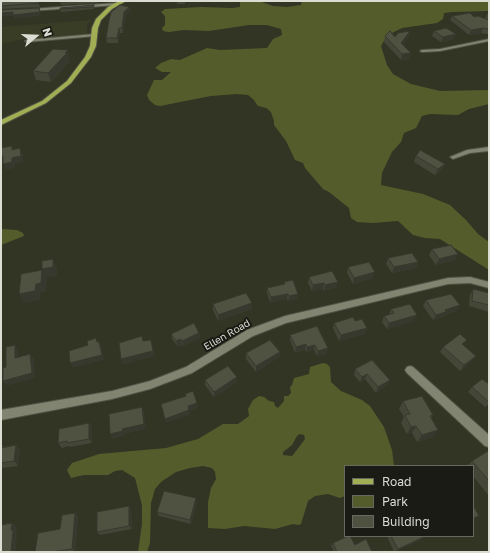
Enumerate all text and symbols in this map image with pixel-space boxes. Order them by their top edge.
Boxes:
north arrow [16,16,56,56]
text: N [40,26,55,38]
street label: Ellen Road [202,317,252,353]
legend [344,465,474,537]
text: Road [382,474,411,489]
text: Park [382,494,408,509]
text: Building [382,514,430,529]

